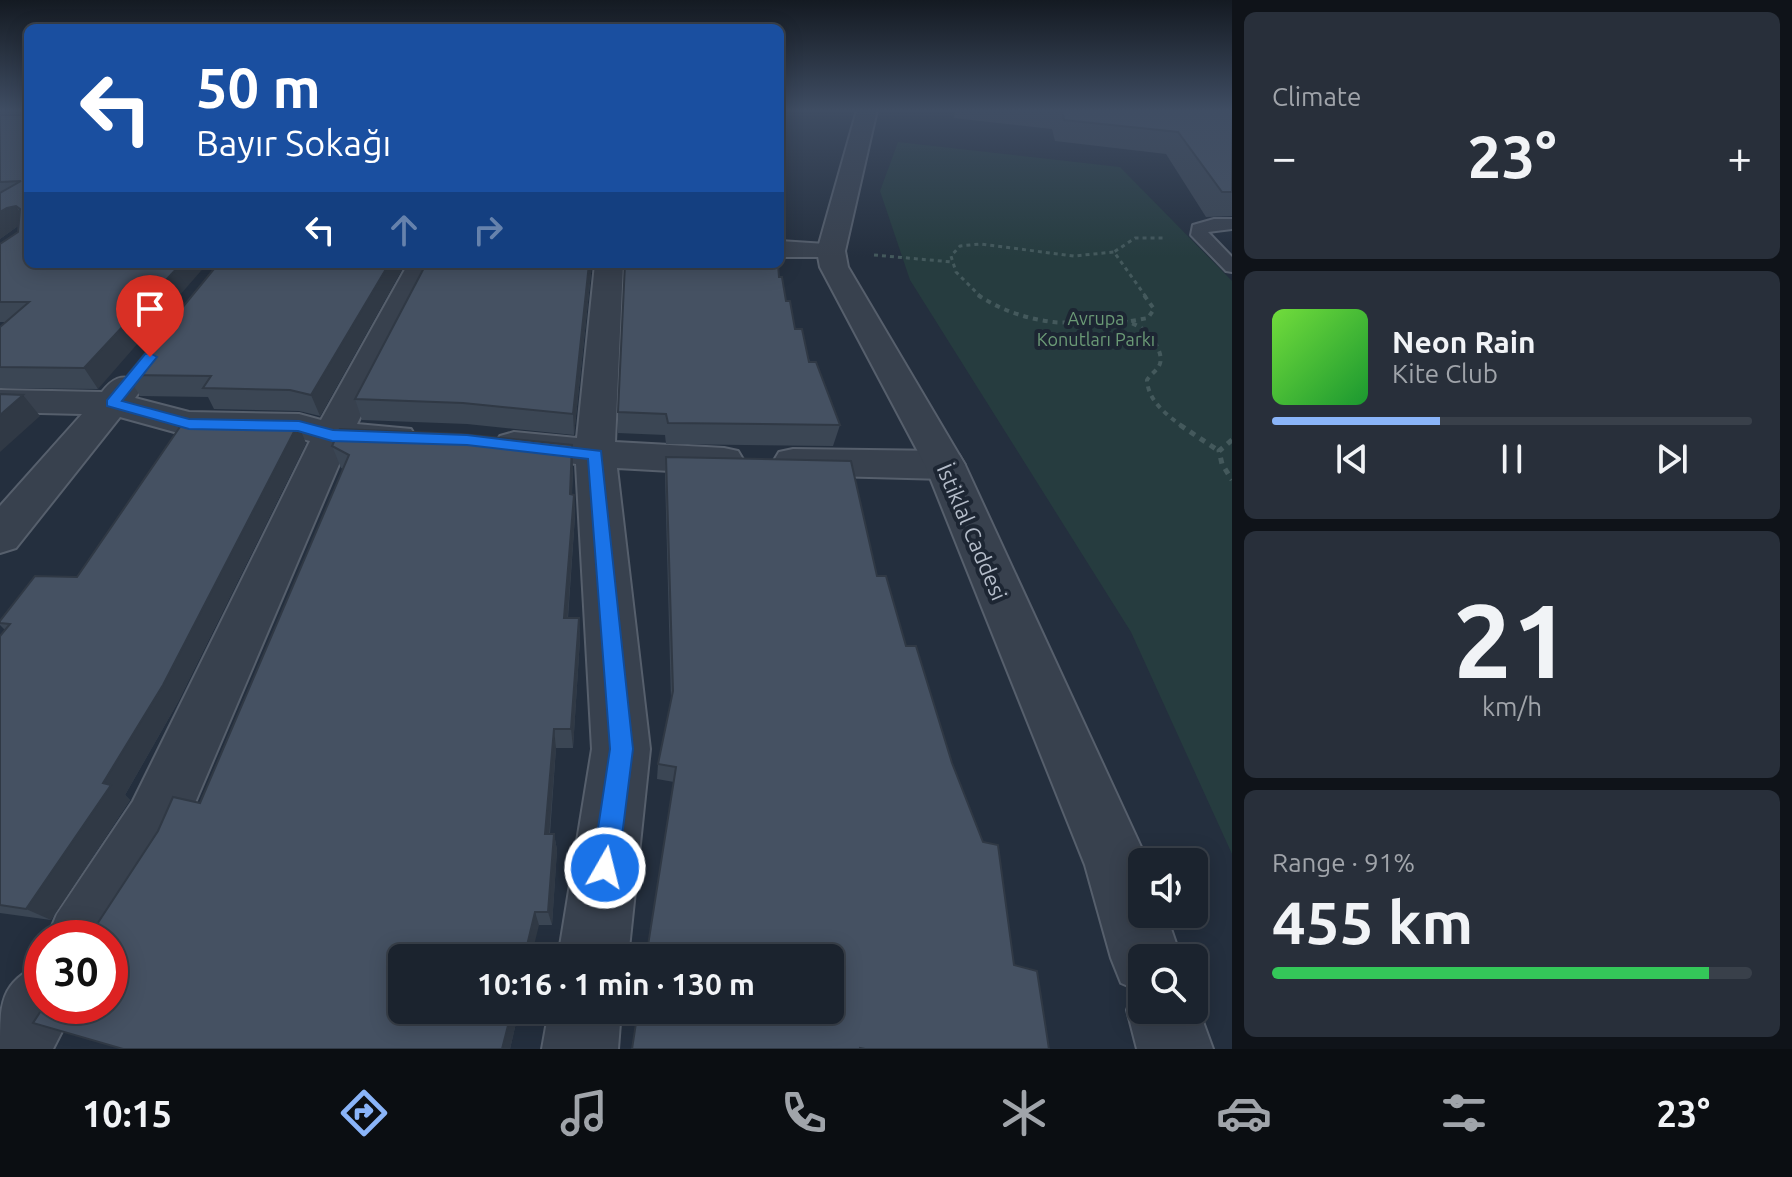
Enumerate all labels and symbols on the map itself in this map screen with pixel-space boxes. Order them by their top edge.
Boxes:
pin [116,275,184,357]
park label: Avrupa Konutları Parkı [1037,308,1155,349]
street label: İstiklal Caddesi [932,460,1012,604]
position arrow [563,826,647,910]
speed limit sign: 30 [24,920,128,1024]

